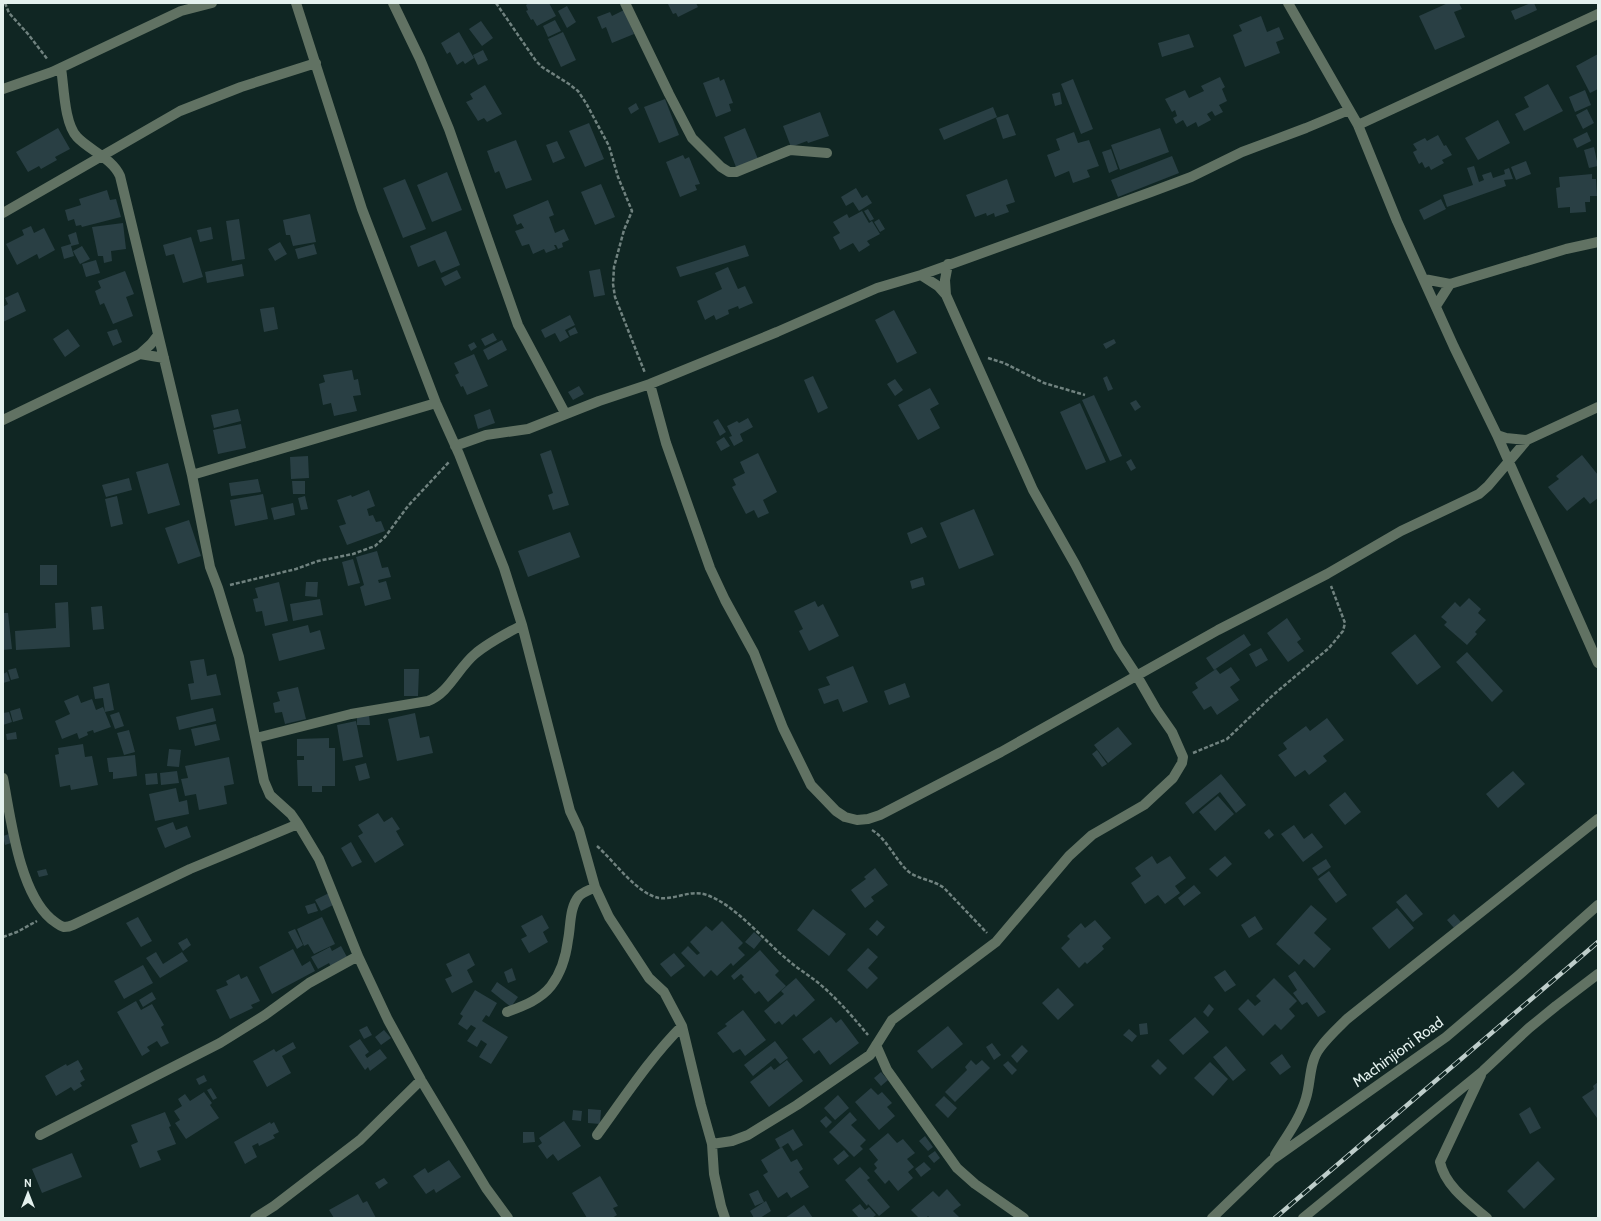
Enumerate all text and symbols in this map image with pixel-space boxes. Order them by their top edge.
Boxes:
street label: Machinjioni Road [1349,1013,1447,1091]
north arrow [8,1173,48,1213]
text: N [24,1176,32,1190]

